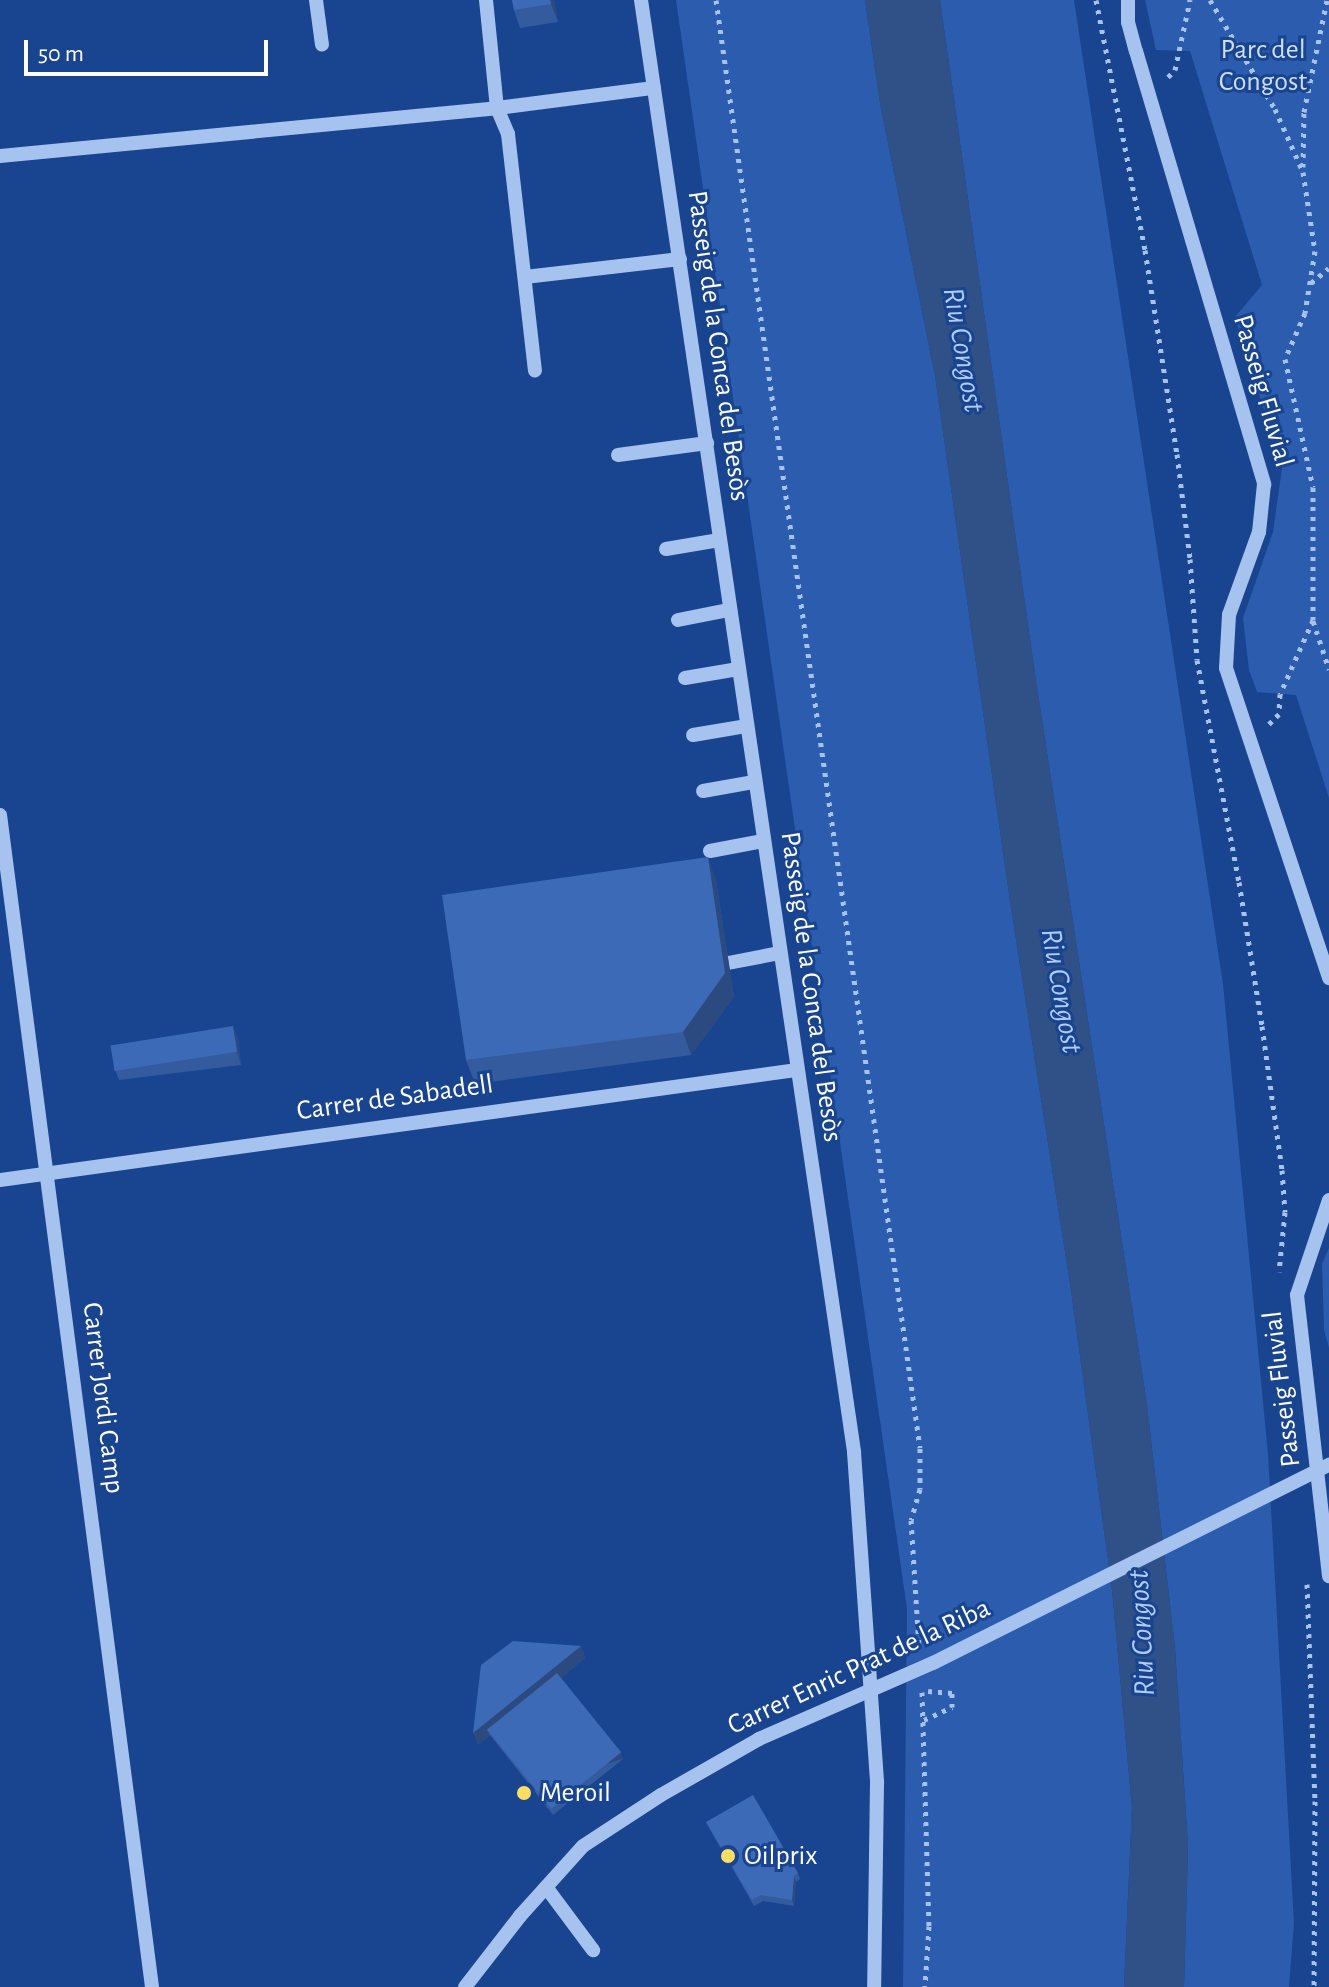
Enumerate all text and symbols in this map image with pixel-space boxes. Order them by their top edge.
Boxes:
scale bar [28,24,272,74]
park label: Parc del Congost [1219,33,1307,99]
text: 50 m [38,42,84,66]
street label: Passeig de la Conca del Besòs [680,189,756,503]
water label: Riu Congost [934,284,992,416]
street label: Passeig Fluvial [1225,311,1301,471]
street label: Passeig de la Conca del Besòs [773,830,849,1144]
water label: Riu Congost [1032,925,1090,1057]
street label: Carrer de Sabadell [295,1068,495,1128]
street label: Carrer Jordi Camp [75,1301,131,1495]
street label: Passeig Fluvial [1256,1309,1308,1469]
water label: Riu Congost [1121,1569,1163,1697]
street label: Carrer Enric Prat de la Riba [722,1591,996,1743]
place label: Meroil [540,1776,611,1810]
marker: Meroil [515,1784,533,1802]
place label: Oilprix [744,1839,817,1873]
marker: Oilprix [719,1847,737,1865]

